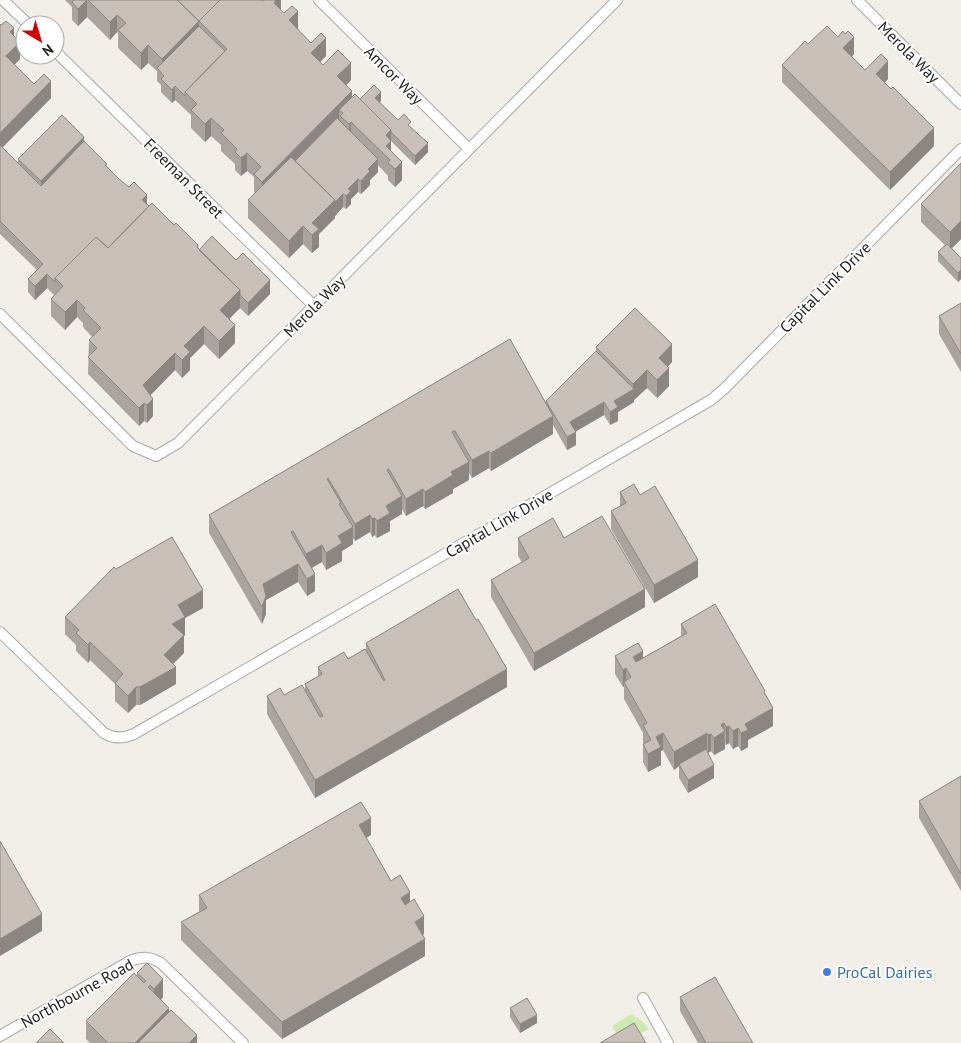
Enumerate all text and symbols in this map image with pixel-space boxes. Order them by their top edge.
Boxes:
north arrow [15,15,65,65]
street label: Merola Way [874,17,945,88]
text: N [39,40,57,60]
street label: Amcor Way [360,41,428,109]
street label: Freeman Street [140,134,228,222]
street label: Capital Link Drive [775,237,875,337]
street label: Merola Way [279,270,350,341]
street label: Capital Link Drive [442,484,556,562]
street label: Northbourne Road [17,954,137,1032]
place label: ProCal Dairies [837,962,933,982]
marker: ProCal Dairies [821,966,833,978]

